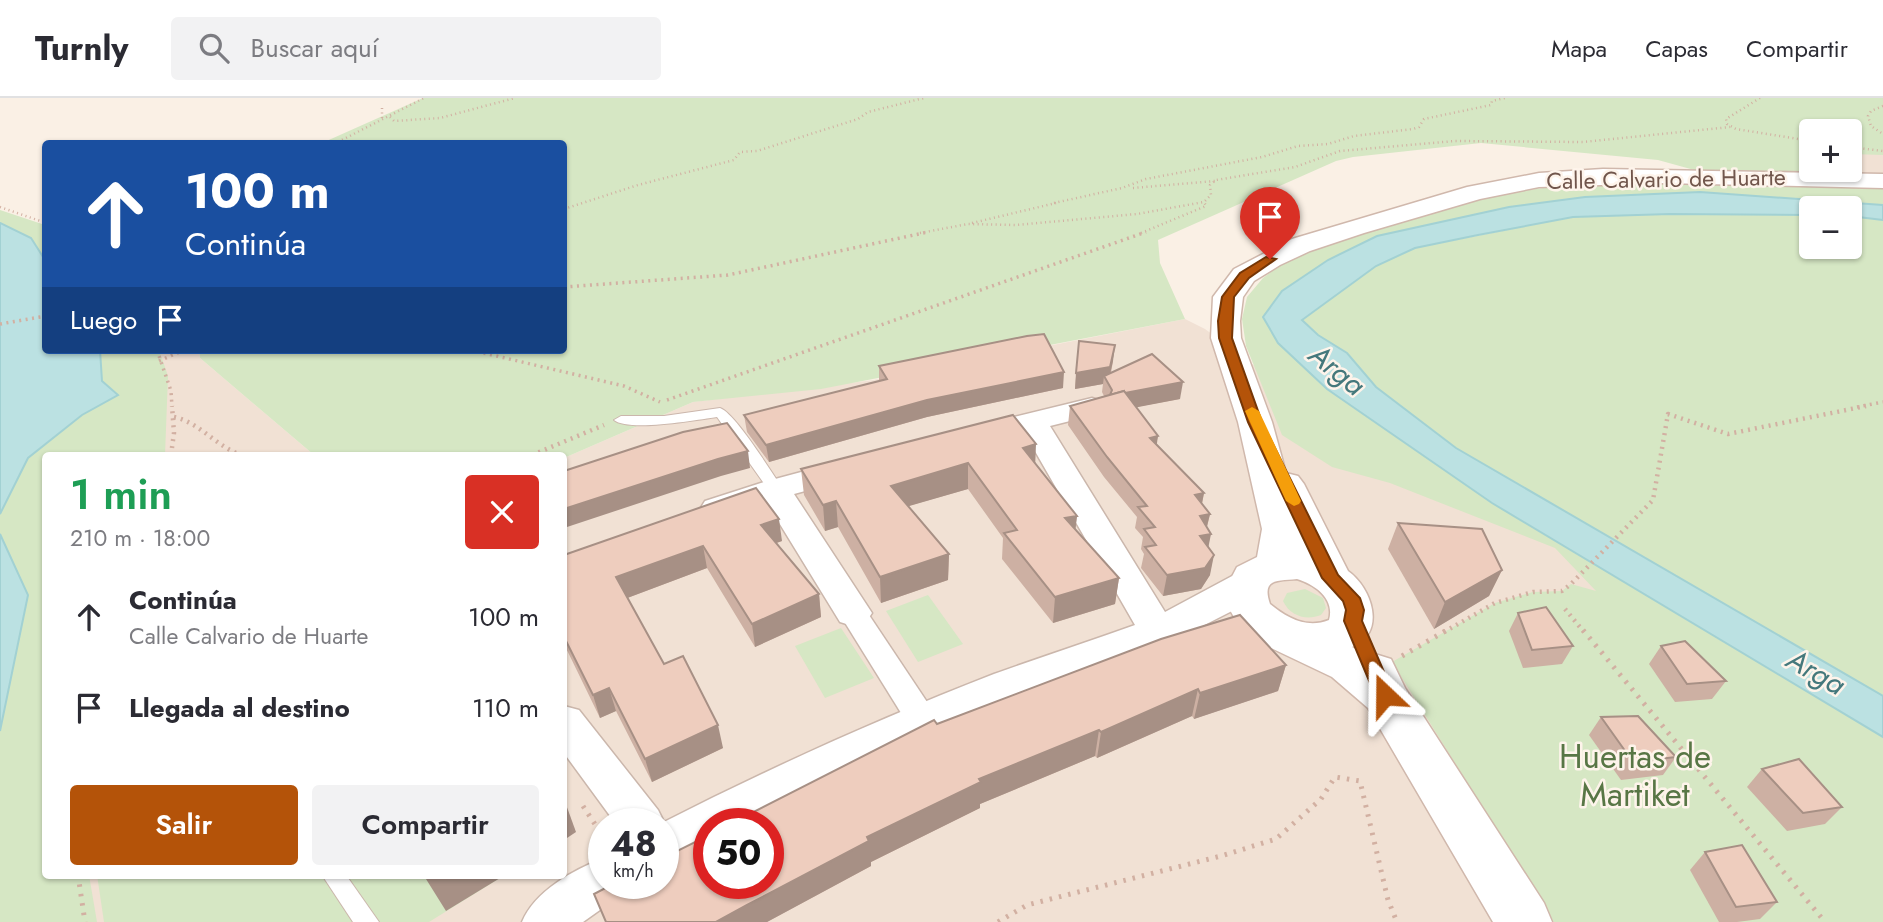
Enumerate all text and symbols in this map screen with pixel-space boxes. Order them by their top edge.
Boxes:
search box [171,17,661,80]
text: Turnly [35,25,129,72]
icon: search [195,29,233,67]
text: Buscar aquí [251,29,379,67]
text: Mapa [1551,31,1607,66]
text: Capas [1645,31,1708,66]
text: Compartir [1746,31,1848,66]
map controls [1799,119,1862,259]
button: + [1799,119,1862,182]
text: 100 m [185,156,330,226]
street label: Calle Calvario de Huarte [1546,160,1786,198]
icon: ahead [70,168,161,259]
pin [1240,187,1300,259]
button: − [1799,196,1862,259]
icon: arrive [1251,198,1289,236]
text: Continúa [185,221,306,267]
text: Luego [70,301,137,339]
icon: arrive [151,301,189,339]
water label: Arga [1299,333,1375,406]
text: 1 min [70,464,172,525]
button: close [465,475,539,549]
text: 210 m · 18:00 [70,521,210,555]
text: Continúa [129,581,237,619]
icon: ahead [70,598,108,636]
text: 100 m [468,598,539,636]
text: Calle Calvario de Huarte [129,619,368,653]
water label: Arga [1778,637,1854,706]
position arrow [1348,658,1422,732]
icon: arrive [70,689,108,727]
text: Llegada al destino [129,689,350,727]
text: 110 m [472,689,539,727]
park label: Huertas de Martiket [1559,733,1711,818]
button: Salir [70,785,298,865]
button: Compartir [312,785,539,865]
speed limit sign: 50 [693,808,784,899]
text: 48 [610,819,657,869]
text: km/h [613,858,654,884]

